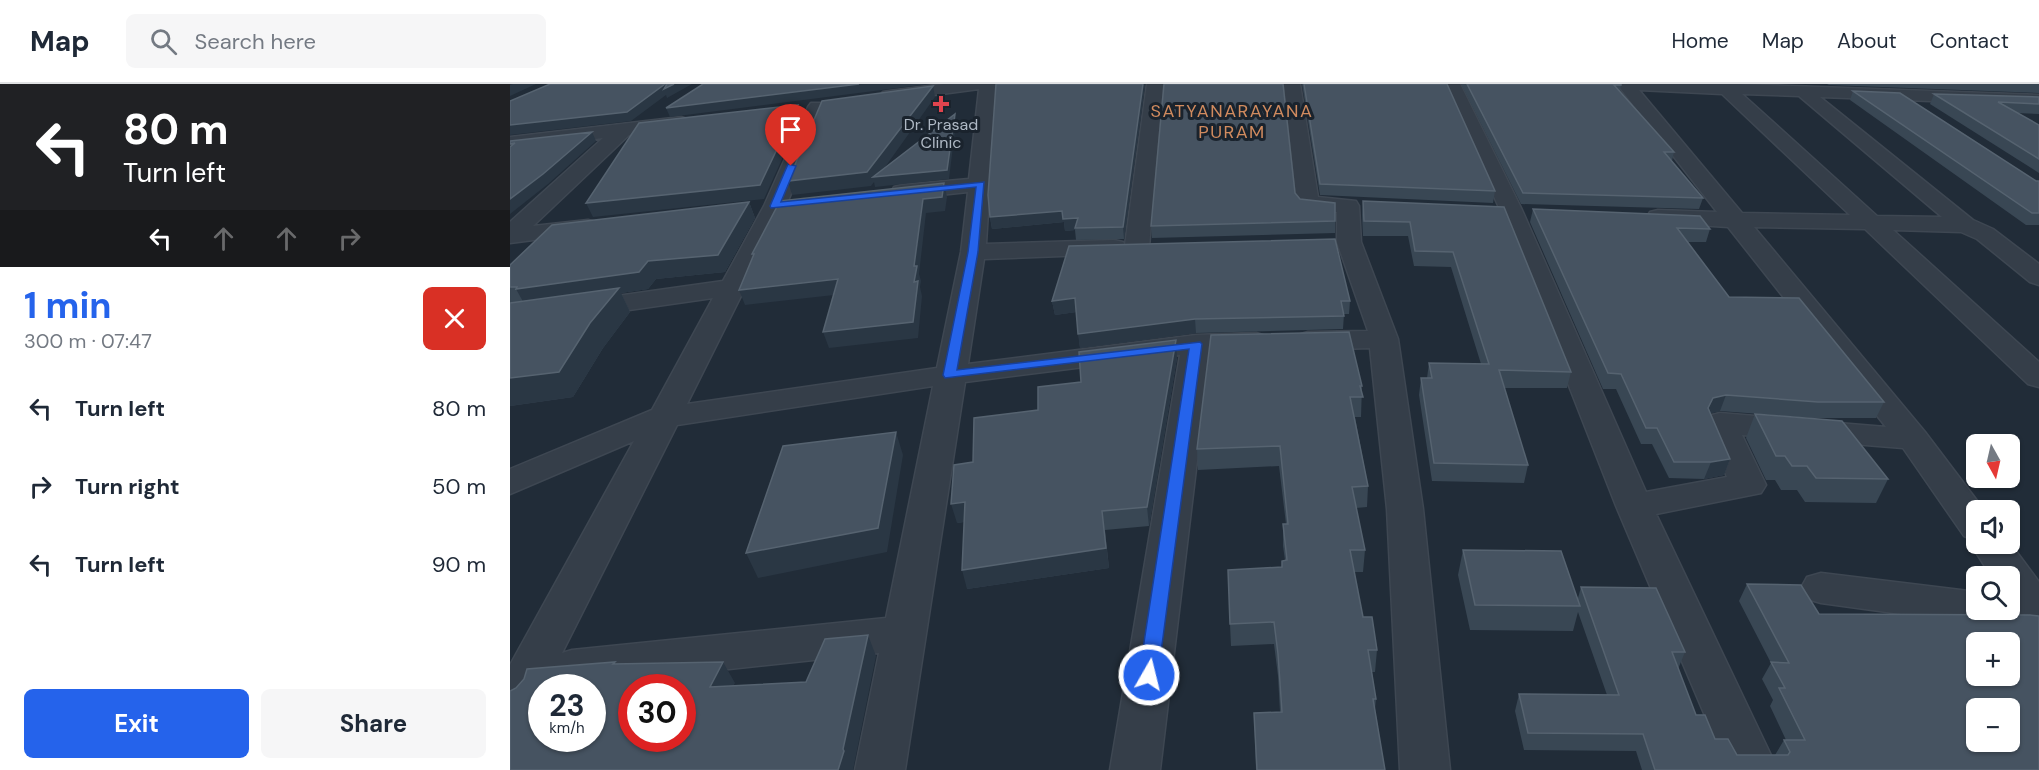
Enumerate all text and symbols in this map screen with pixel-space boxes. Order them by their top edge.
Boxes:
search box [126,14,546,68]
text: Map [30,23,90,60]
icon: search [147,25,180,58]
text: Search here [195,27,316,56]
text: Home [1671,27,1729,55]
text: Map [1762,27,1804,55]
text: About [1837,27,1897,55]
text: Contact [1930,27,2009,55]
marker: Dr. Prasad Clinic [932,95,950,113]
district label: SATYANARAYANA PURAM [1151,99,1313,144]
text: 80 m [123,102,229,157]
pin [765,104,816,166]
icon: left [24,108,102,186]
icon: arrive [774,113,807,146]
place label: Dr. Prasad Clinic [904,114,978,153]
text: Turn left [123,155,226,190]
icon: left [144,222,177,255]
icon: ahead [207,222,240,255]
icon: ahead [270,222,303,255]
icon: right [333,222,366,255]
text: 1 min [24,282,112,329]
button: close [423,287,486,350]
text: 300 m · 07:47 [24,328,152,354]
icon: left [24,392,57,425]
text: Turn left [75,394,165,423]
text: 80 m [432,394,486,423]
north arrow [1966,434,2020,488]
map controls [1966,434,2020,752]
icon: right [24,470,57,503]
text: Turn right [75,472,180,501]
text: 50 m [432,472,486,501]
button: sound [1966,500,2020,554]
icon: left [24,548,57,581]
text: Turn left [75,550,165,579]
text: 90 m [432,550,486,579]
button: search [1966,566,2020,620]
button: + [1966,632,2020,686]
position arrow [1117,643,1181,707]
speed limit sign: 30 [618,674,696,752]
text: 23 [549,686,585,725]
button: Exit [24,689,249,758]
button: Share [261,689,486,758]
button: − [1966,698,2020,752]
text: km/h [549,718,585,738]

